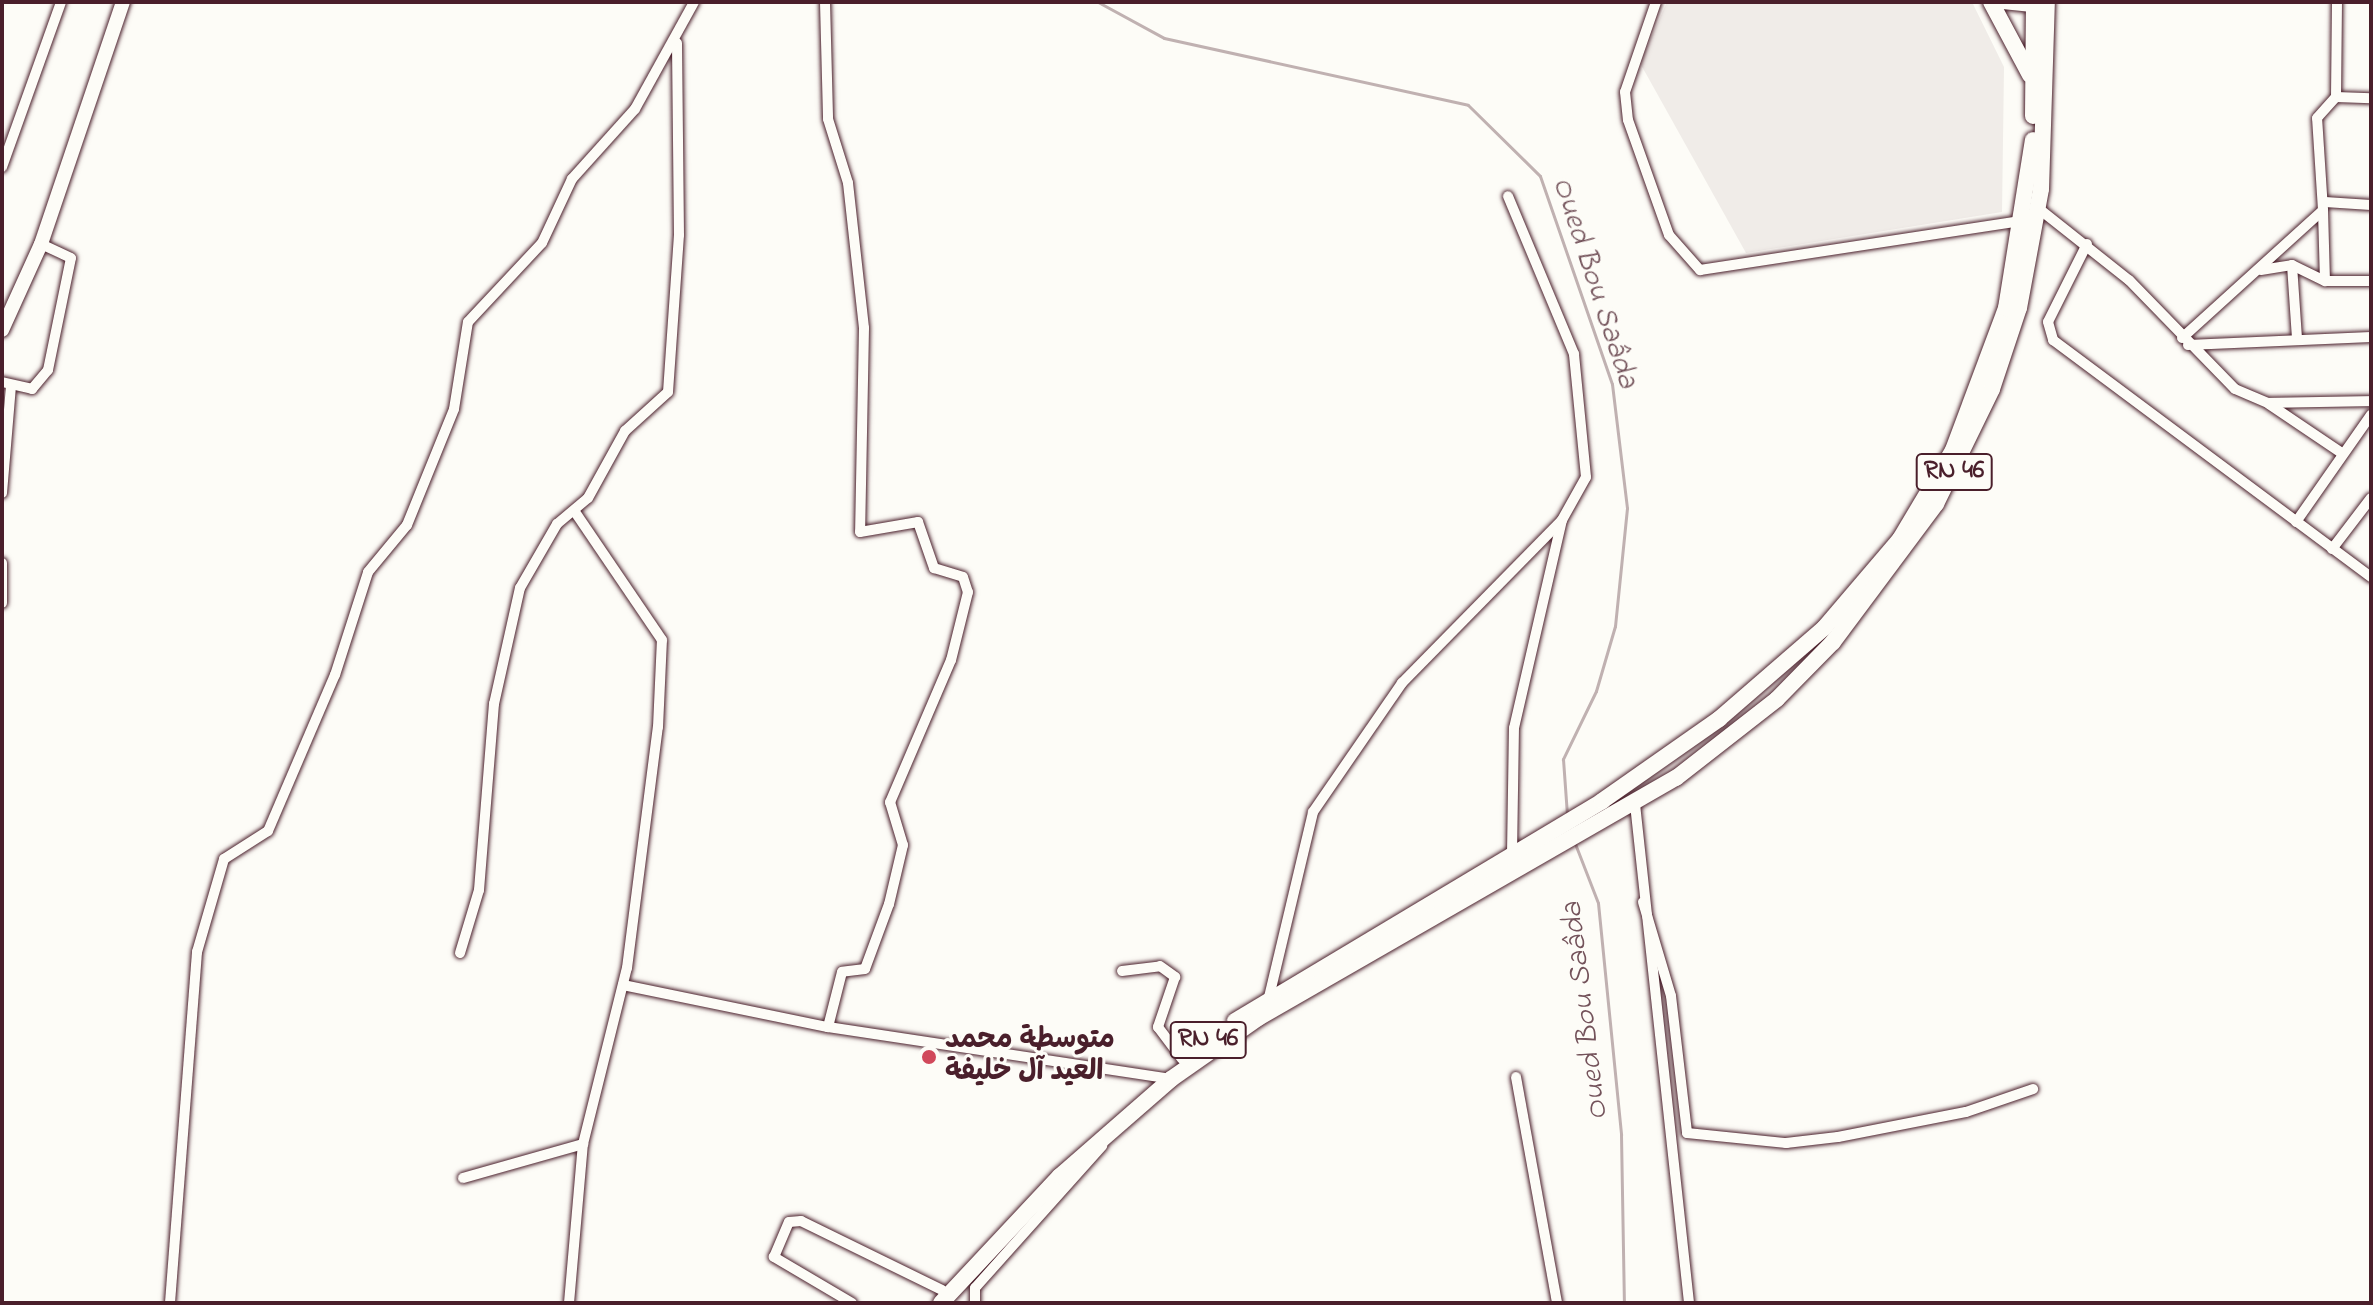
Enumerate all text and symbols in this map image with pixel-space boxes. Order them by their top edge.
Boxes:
water label: Oued Bou Saâda [1543,173,1645,393]
road number: RN 46 [1914,450,1994,494]
water label: Oued Bou Saâda [1555,900,1617,1122]
road number: RN 46 [1168,1018,1248,1062]
place label: متوسطة محمد العيد آل خليفة [945,1024,1115,1090]
marker: متوسطة محمد العيد آل خليفة [920,1048,938,1066]

